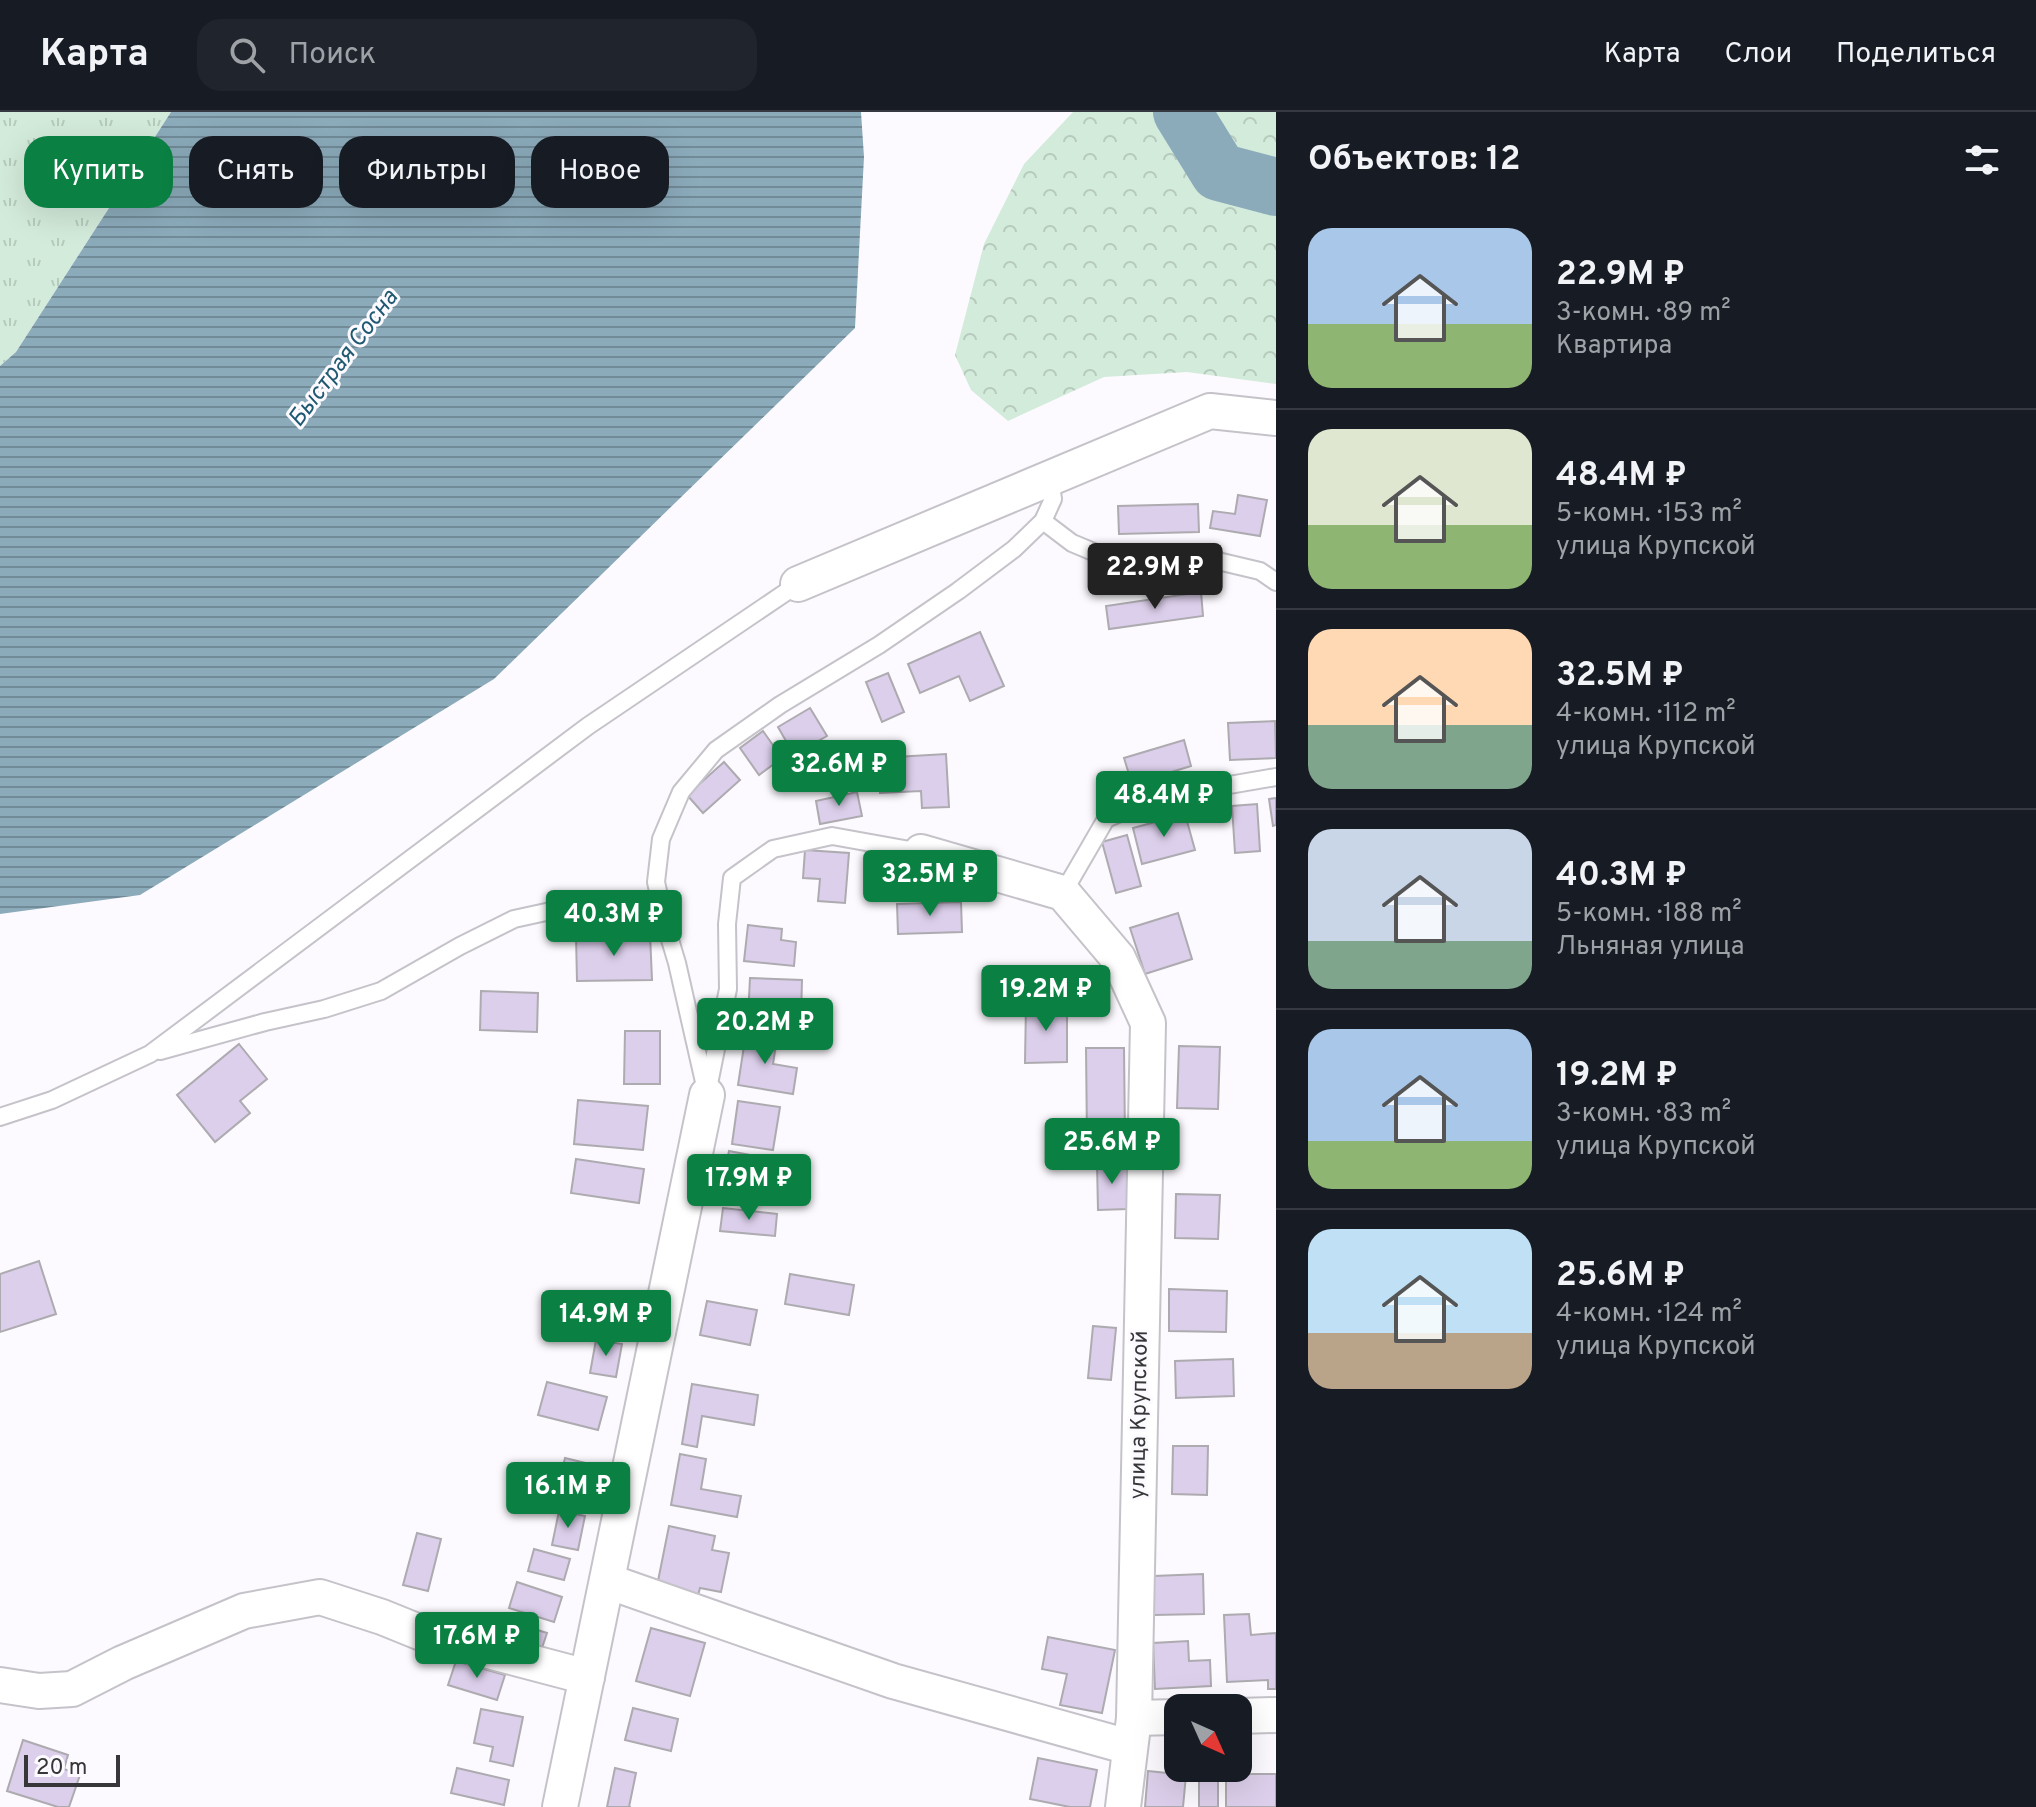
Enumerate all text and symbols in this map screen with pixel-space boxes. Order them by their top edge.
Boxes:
search box [197,19,757,91]
text: Карта [40,31,149,80]
icon: search [225,33,269,77]
text: Поиск [289,37,376,74]
text: Карта [1604,37,1680,73]
text: Слои [1724,37,1792,73]
text: Поделиться [1836,37,1996,73]
chip: Купить [24,136,173,208]
chip: Снять [189,136,323,208]
chip: Фильтры [339,136,515,208]
chip: Новое [531,136,669,208]
icon: filters [1960,138,2004,182]
text: Объектов: 12 [1308,139,1520,182]
text: 22.9M ₽ [1556,254,1685,297]
icon: home [1372,260,1468,356]
water label: Быстрая Сосна [282,284,406,434]
text: 3-комн. · 89 m² [1556,297,1731,330]
text: Квартира [1556,330,1672,363]
text: 48.4M ₽ [1556,455,1687,498]
icon: home [1372,461,1468,557]
text: 5-комн. · 153 m² [1556,498,1742,531]
text: улица Крупской [1556,531,1756,564]
pin: 22.9M ₽ [1081,543,1229,611]
text: 22.9M ₽ [1106,552,1204,585]
text: 32.5M ₽ [1556,655,1684,698]
icon: home [1372,661,1468,757]
text: 4-комн. · 112 m² [1556,698,1736,731]
text: улица Крупской [1556,731,1756,764]
pin: 32.6M ₽ [765,740,913,808]
text: 32.6M ₽ [790,749,888,782]
pin: 48.4M ₽ [1090,771,1238,839]
text: 48.4M ₽ [1114,780,1214,813]
pin: 32.5M ₽ [856,850,1004,918]
text: 40.3M ₽ [1556,855,1687,898]
text: 32.5M ₽ [881,859,979,892]
icon: home [1372,861,1468,957]
pin: 40.3M ₽ [540,890,688,958]
text: 5-комн. · 188 m² [1556,898,1742,931]
text: 40.3M ₽ [564,899,664,932]
text: Льняная улица [1556,931,1745,964]
pin: 19.2M ₽ [972,965,1120,1033]
text: 19.2M ₽ [999,974,1093,1007]
pin: 20.2M ₽ [691,998,839,1066]
text: 20.2M ₽ [715,1007,815,1040]
text: 19.2M ₽ [1556,1055,1678,1098]
icon: home [1372,1061,1468,1157]
text: 3-комн. · 83 m² [1556,1098,1731,1131]
pin: 25.6M ₽ [1038,1118,1186,1186]
text: 25.6M ₽ [1063,1127,1161,1160]
text: улица Крупской [1556,1131,1756,1164]
pin: 17.9M ₽ [675,1154,823,1222]
text: 17.9M ₽ [705,1163,793,1196]
text: 25.6M ₽ [1556,1255,1685,1298]
icon: home [1372,1261,1468,1357]
pin: 14.9M ₽ [532,1290,680,1358]
text: 4-комн. · 124 m² [1556,1298,1742,1331]
text: 14.9M ₽ [559,1299,653,1332]
street label: улица Крупской [1125,1330,1155,1500]
text: улица Крупской [1556,1331,1756,1364]
pin: 16.1M ₽ [494,1462,642,1530]
text: 16.1M ₽ [524,1471,612,1504]
pin: 17.6M ₽ [403,1612,551,1680]
text: 17.6M ₽ [433,1621,521,1654]
north arrow [1164,1694,1252,1782]
map controls [1164,1694,1252,1782]
scale bar [24,1751,120,1787]
text: 20 m [36,1755,87,1782]

